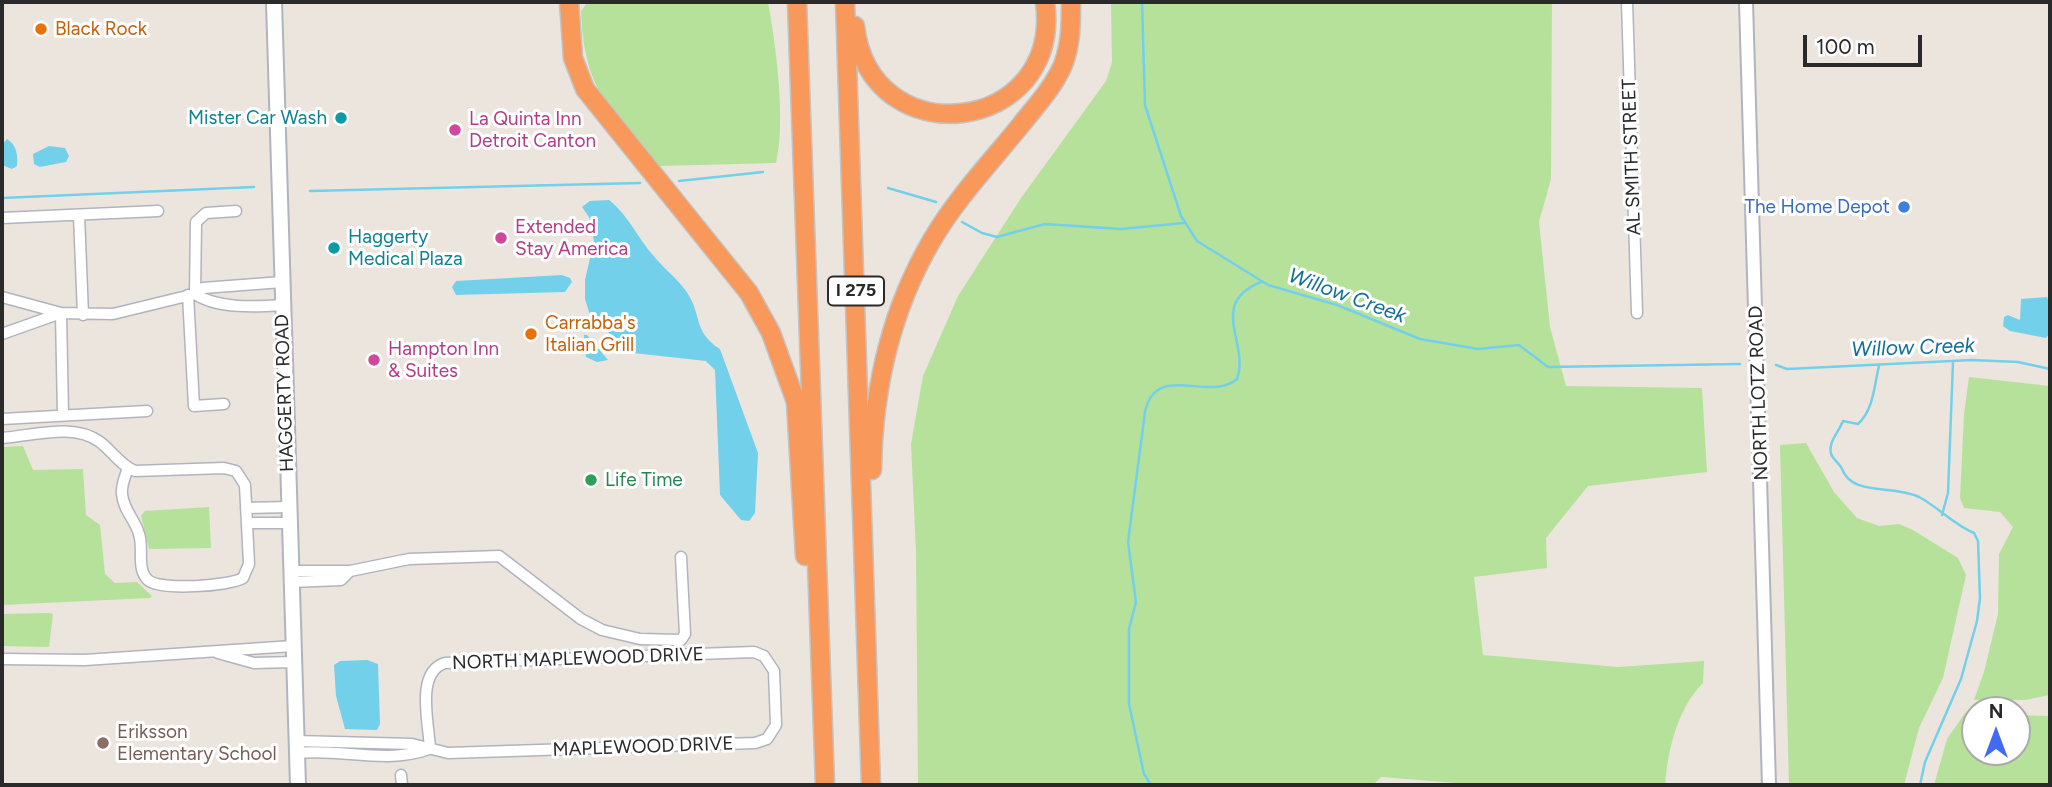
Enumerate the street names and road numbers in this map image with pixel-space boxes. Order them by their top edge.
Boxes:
street label: AL SMITH STREET [1618,78,1646,236]
road number: I 275 [828,276,884,306]
street label: NORTH LOTZ ROAD [1745,305,1773,481]
street label: HAGGERTY ROAD [271,314,299,472]
street label: NORTH MAPLEWOOD DRIVE [452,643,704,675]
street label: MAPLEWOOD DRIVE [552,732,734,762]

